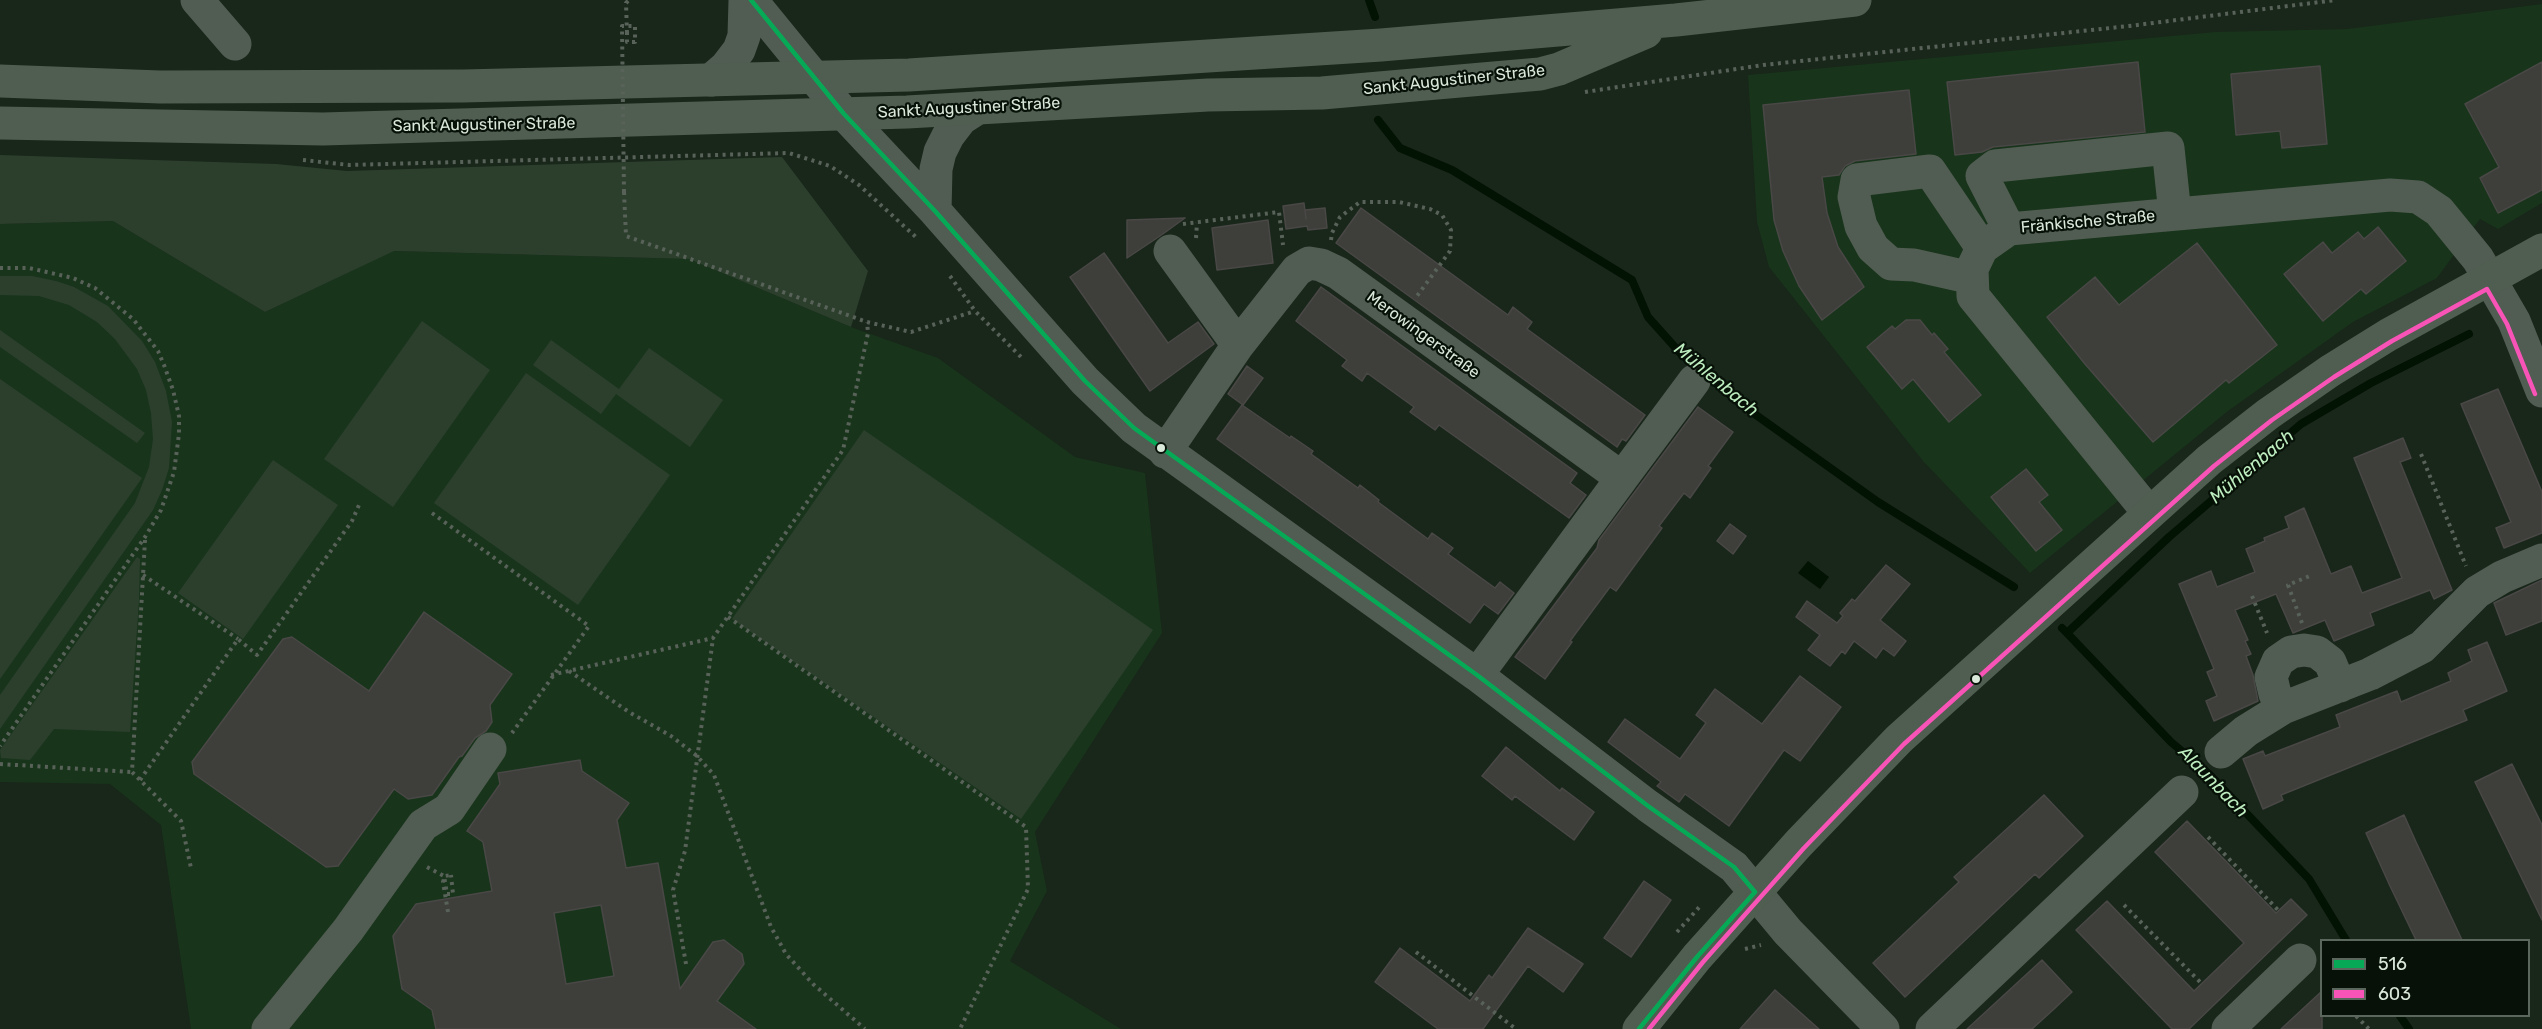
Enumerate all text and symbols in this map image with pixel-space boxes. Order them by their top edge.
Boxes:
street label: Sankt Augustiner Straße [1362,61,1546,99]
street label: Sankt Augustiner Straße [877,94,1061,122]
street label: Sankt Augustiner Straße [393,114,575,136]
street label: Fränkische Straße [2020,207,2156,237]
street label: Merowingerstraße [1363,288,1483,382]
water label: Mühlenbach [1669,338,1763,422]
water label: Mühlenbach [2205,425,2299,509]
unlabelled marker [1155,442,1167,454]
unlabelled marker [1970,673,1982,685]
water label: Alaunbach [2174,742,2252,822]
legend [2320,939,2530,1017]
text: 516 [2378,953,2407,975]
text: 603 [2378,983,2411,1005]

